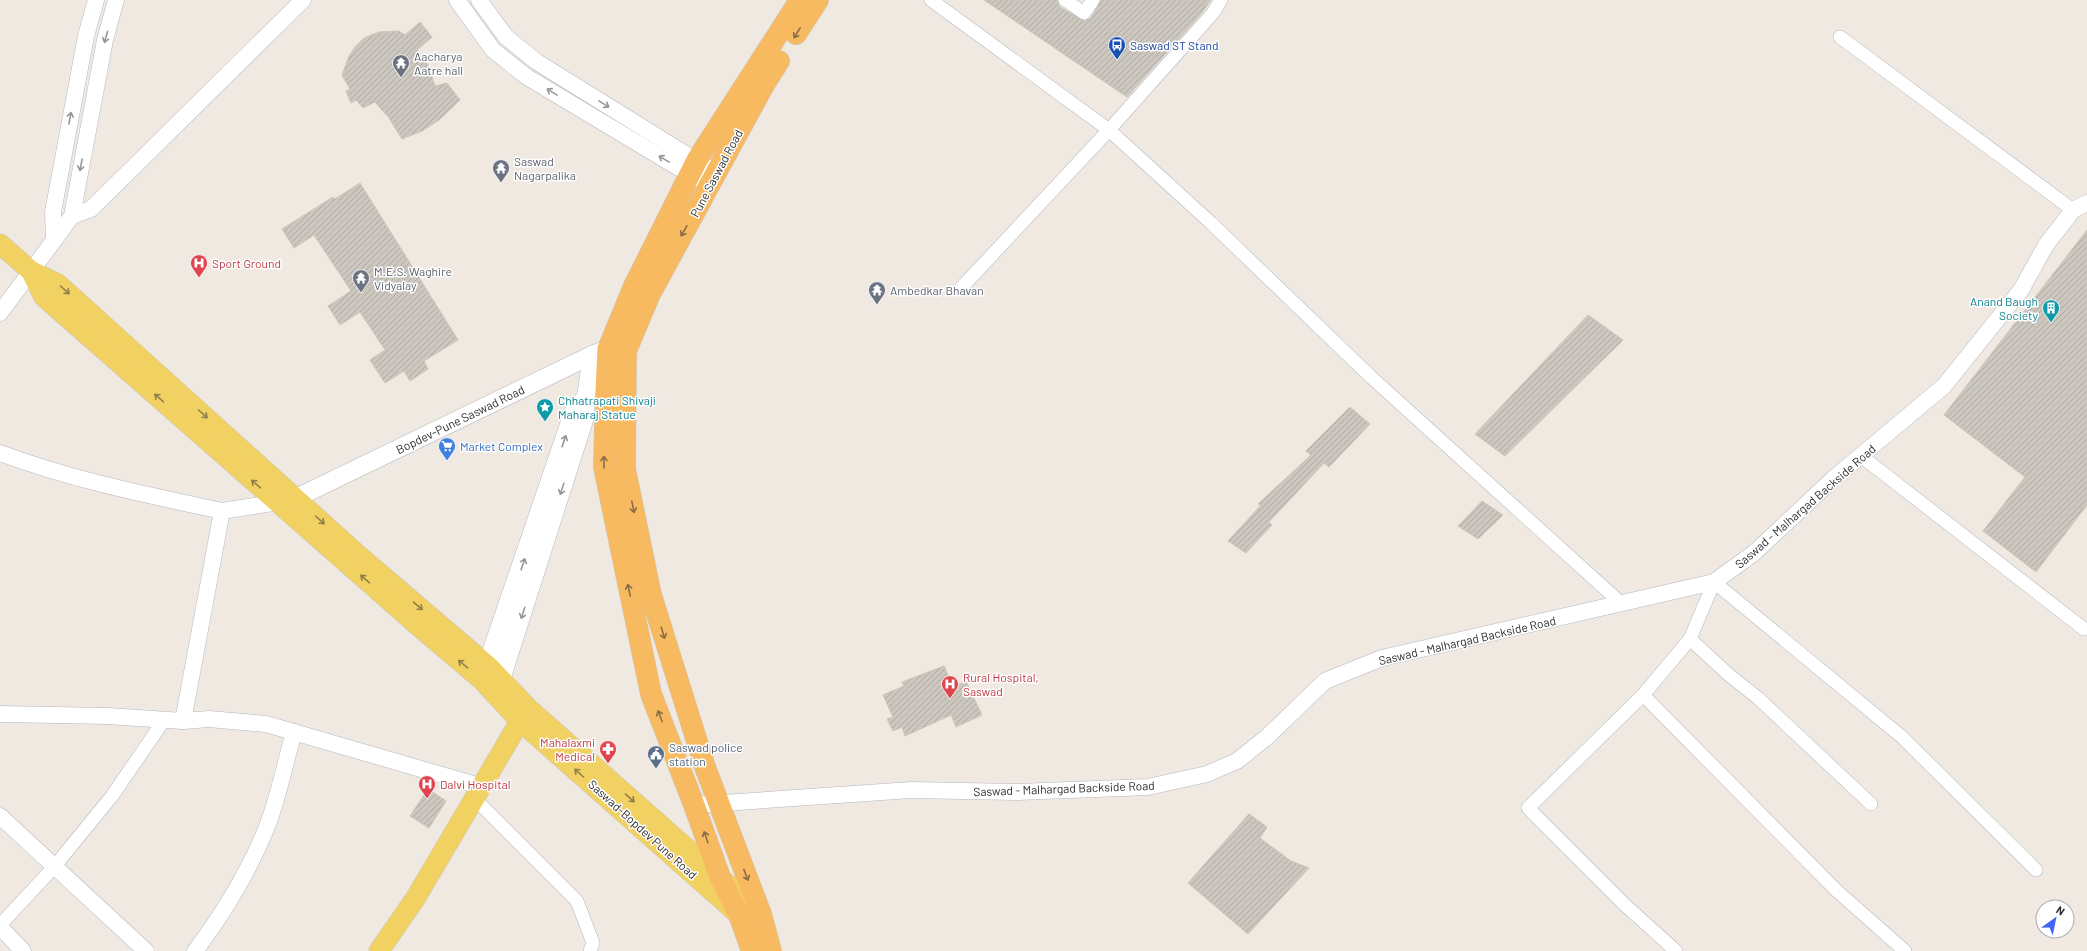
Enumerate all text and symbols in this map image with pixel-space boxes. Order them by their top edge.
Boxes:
one-way arrow [793,27,801,38]
one-way arrow [101,31,109,44]
bus stop icon: Saswad ST Stand [1107,35,1127,60]
place label: Saswad ST Stand [1130,38,1219,52]
place label: Aacharya Aatre hall [414,49,463,77]
temple icon: Aacharya Aatre hall [391,53,411,78]
one-way arrow [546,88,558,96]
one-way arrow [598,100,610,108]
one-way arrow [67,112,75,125]
street label: Pune Saswad Road [687,127,745,219]
place label: Saswad Nagarpalika [514,154,576,182]
one-way arrow [658,154,670,162]
one-way arrow [77,158,85,171]
temple icon: Saswad Nagarpalika [491,158,511,183]
one-way arrow [680,225,688,237]
hospital icon: Sport Ground [189,253,209,278]
place label: Sport Ground [212,256,281,270]
place label: M.E.S. Waghire Vidyalay [374,264,452,292]
temple icon: M.E.S. Waghire Vidyalay [351,268,371,293]
temple icon: Ambedkar Bhavan [867,280,887,305]
place label: Ambedkar Bhavan [890,283,984,297]
one-way arrow [59,285,69,294]
place label: Anand Baugh Society [1970,294,2038,322]
building icon: Anand Baugh Society [2041,298,2061,323]
street label: Bopdev-Pune Saswad Road [394,382,526,456]
one-way arrow [154,393,164,403]
place label: Chhatrapati Shivaji Maharaj Statue [558,393,656,421]
place icon: Chhatrapati Shivaji Maharaj Statue [535,397,555,422]
one-way arrow [197,410,208,419]
one-way arrow [561,434,568,447]
supermarket icon: Market Complex [437,436,457,461]
place label: Market Complex [460,439,543,453]
street label: Saswad - Malhargad Backside Road [1732,441,1878,571]
one-way arrow [600,456,608,469]
one-way arrow [251,479,262,488]
one-way arrow [558,483,566,495]
one-way arrow [629,500,637,513]
one-way arrow [315,516,325,525]
one-way arrow [520,557,527,570]
one-way arrow [360,575,370,584]
one-way arrow [625,583,633,596]
one-way arrow [412,601,423,610]
one-way arrow [519,606,526,619]
street label: Saswad - Malhargad Backside Road [1377,613,1557,667]
one-way arrow [660,627,667,640]
one-way arrow [458,659,468,668]
place label: Rural Hospital, Saswad [963,670,1039,698]
hospital icon: Rural Hospital, Saswad [940,674,960,699]
one-way arrow [655,710,663,722]
place label: Mahalaxmi Medical [540,735,595,763]
pharmacy icon: Mahalaxmi Medical [598,739,618,764]
place label: Saswad police station [669,740,743,768]
public building icon: Saswad police station [646,744,666,769]
one-way arrow [573,768,584,777]
hospital icon: Dalvi Hospital [417,774,437,799]
place label: Dalvi Hospital [440,777,511,791]
street label: Saswad-Bopdev Pune Road [586,777,700,881]
street label: Saswad - Malhargad Backside Road [973,778,1155,798]
one-way arrow [625,794,636,803]
one-way arrow [701,832,709,844]
one-way arrow [743,869,751,881]
north arrow [2035,899,2075,939]
text: N [2054,903,2067,918]

